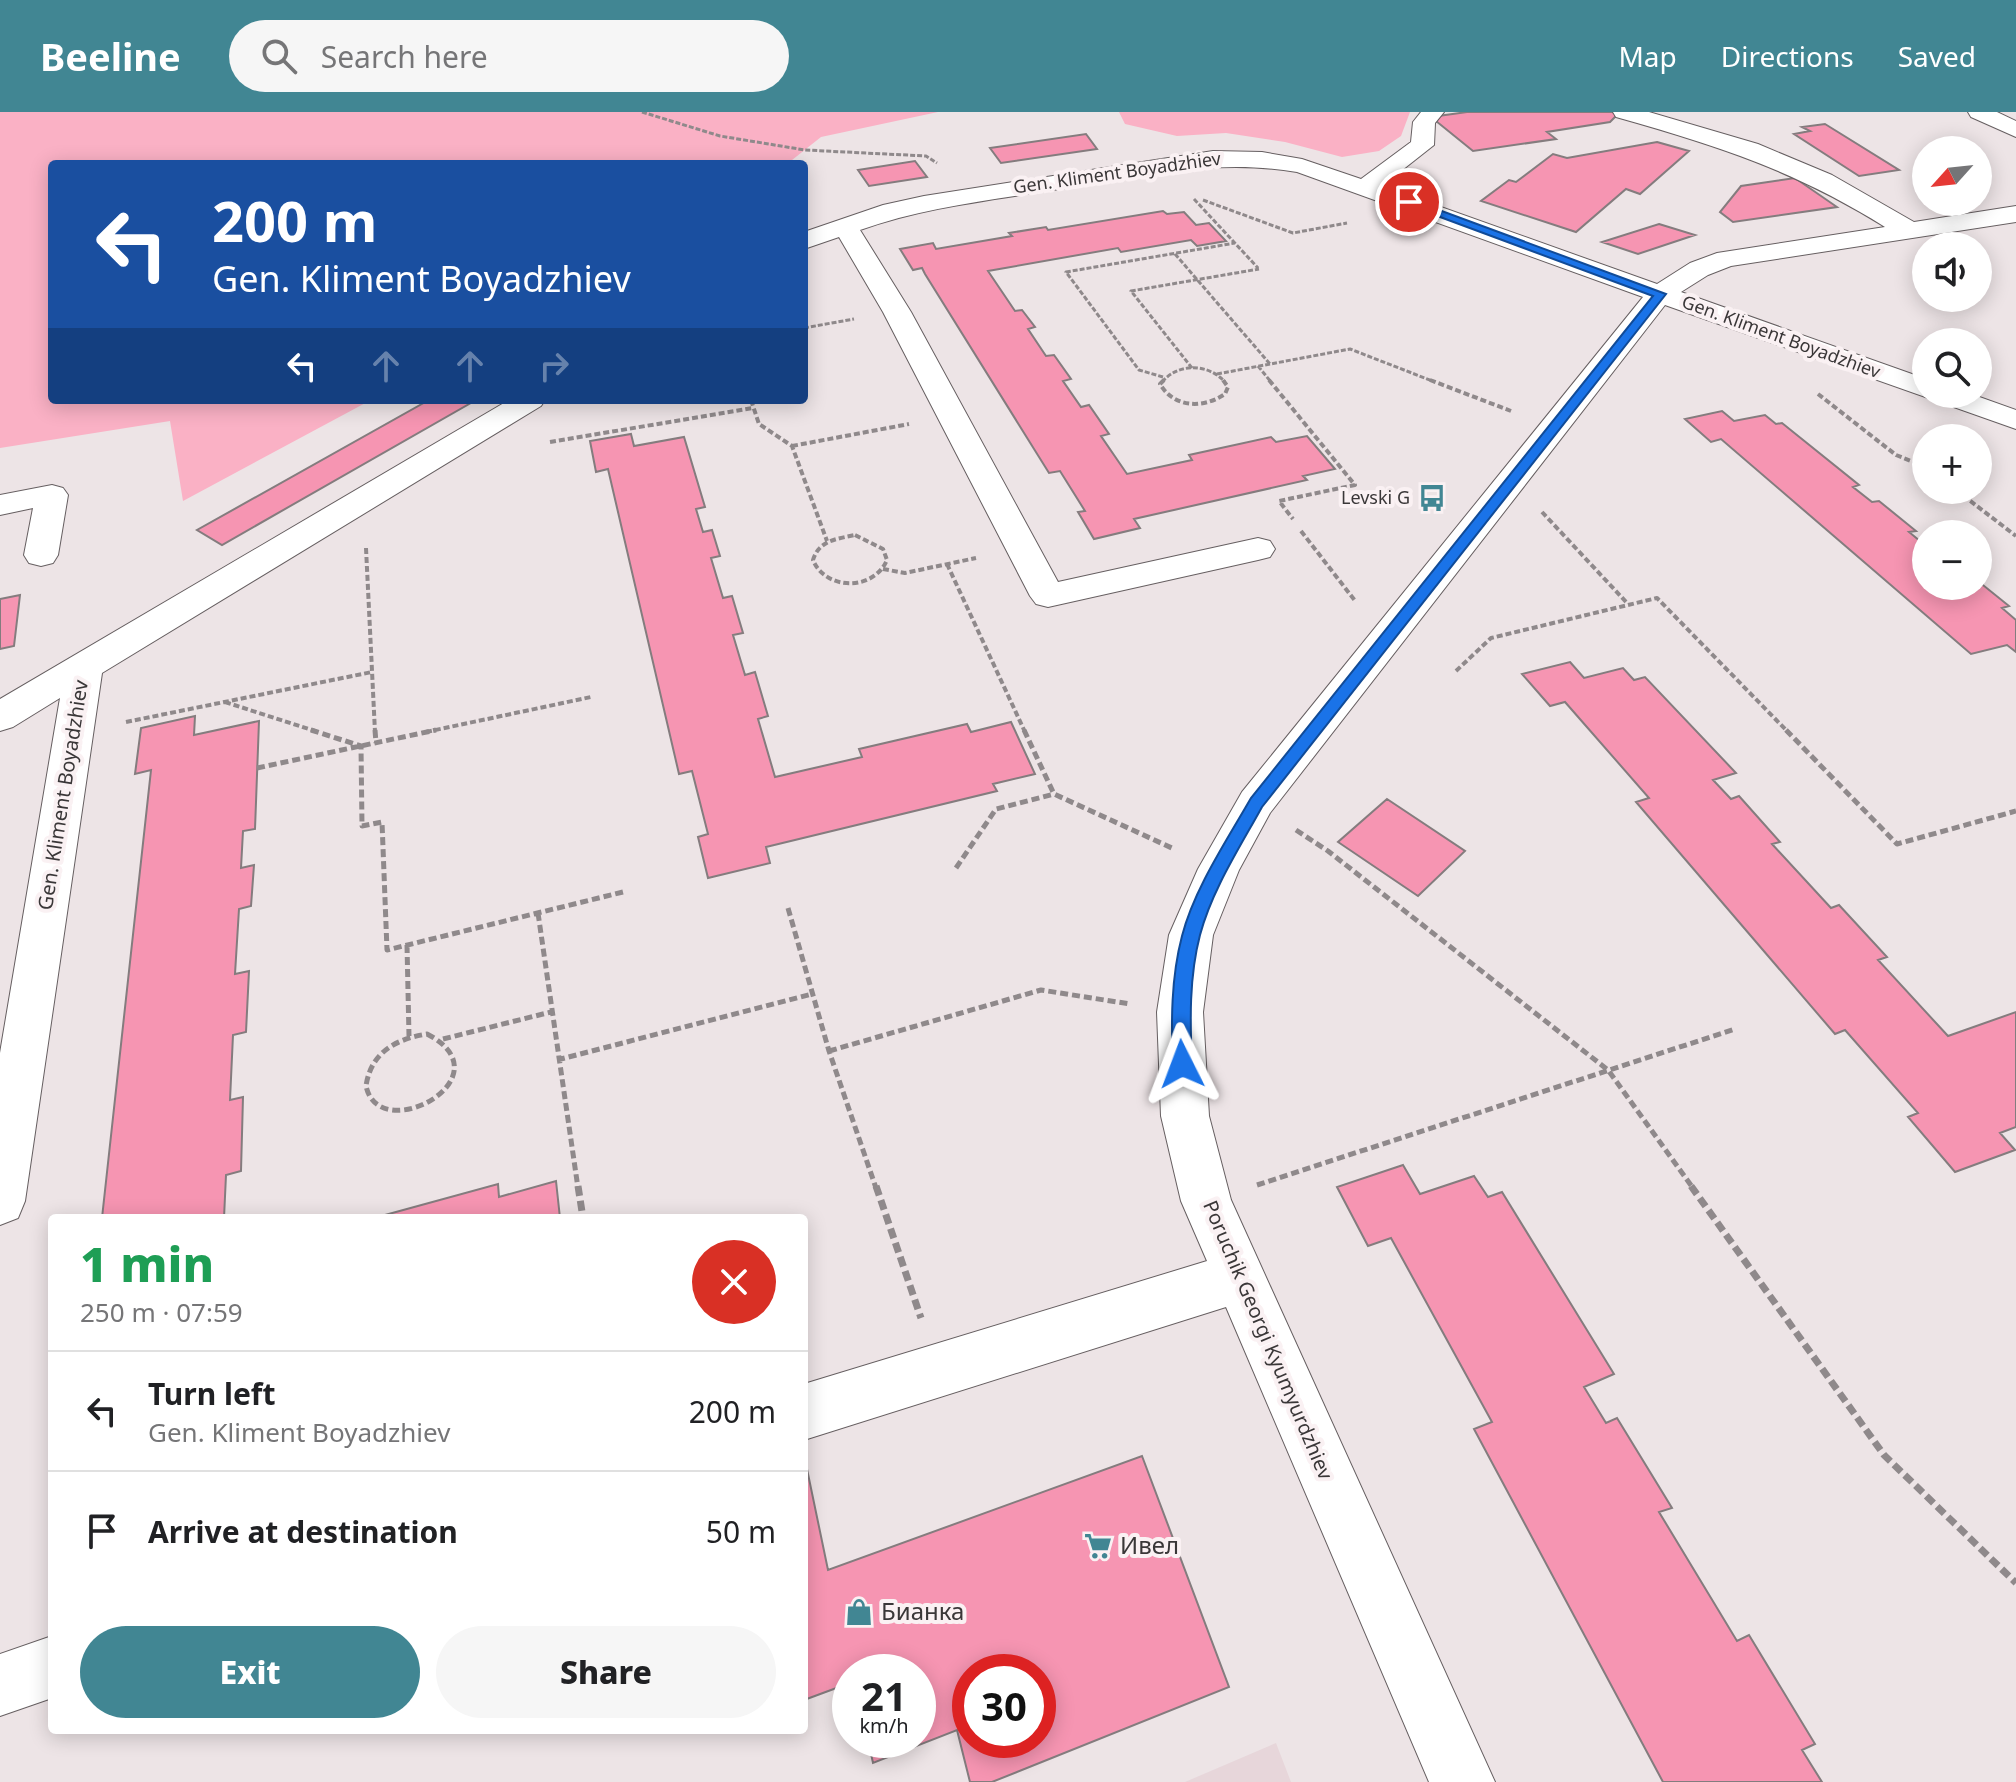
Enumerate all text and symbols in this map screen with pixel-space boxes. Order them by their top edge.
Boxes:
search box [229,20,789,92]
text: Beeline [40,30,181,82]
icon: search [257,34,301,78]
text: Search here [321,36,488,77]
text: Map [1618,37,1677,75]
text: Directions [1721,37,1854,75]
text: Saved [1898,37,1976,75]
north arrow [1912,136,1992,216]
map controls [1912,136,1992,600]
street label: Gen. Kliment Boyadzhiev [1012,145,1223,198]
pin [1375,168,1443,236]
icon: arrive [1387,180,1431,224]
text: 200 m [212,182,377,258]
icon: left [80,192,184,296]
button: sound [1912,232,1992,312]
text: Gen. Kliment Boyadzhiev [212,254,631,303]
street label: Gen. Kliment Boyadzhiev [1679,289,1885,383]
button: search [1912,328,1992,408]
icon: left [280,344,324,388]
icon: ahead [364,344,408,388]
icon: ahead [448,344,492,388]
icon: right [532,344,576,388]
button: + [1912,424,1992,504]
bus stop icon: Levski G [1417,483,1447,513]
place label: Levski G [1341,485,1410,509]
button: − [1912,520,1992,600]
street label: Gen. Kliment Boyadzhiev [31,677,94,912]
position arrow [1140,1022,1224,1106]
street label: Poruchik Georgi Kyumyurdzhiev [1197,1196,1340,1484]
text: 1 min [80,1231,214,1296]
button: close [692,1240,776,1324]
text: 250 m · 07:59 [80,1294,243,1330]
text: Turn left [148,1373,276,1414]
icon: left [80,1389,124,1433]
text: 200 m [689,1391,776,1432]
text: Gen. Kliment Boyadzhiev [148,1414,450,1450]
icon: arrive [80,1509,124,1553]
text: Arrive at destination [148,1511,458,1552]
text: 50 m [706,1511,776,1552]
place label: Ивел [1120,1528,1179,1561]
supermarket icon: Ивел [1083,1531,1113,1561]
place label: Бианка [881,1594,964,1627]
shop icon: Бианка [844,1597,874,1627]
button: Exit [80,1626,420,1718]
button: Share [436,1626,776,1718]
speed limit sign: 30 [952,1654,1056,1758]
text: 21 [861,1668,907,1723]
text: km/h [859,1712,909,1739]

